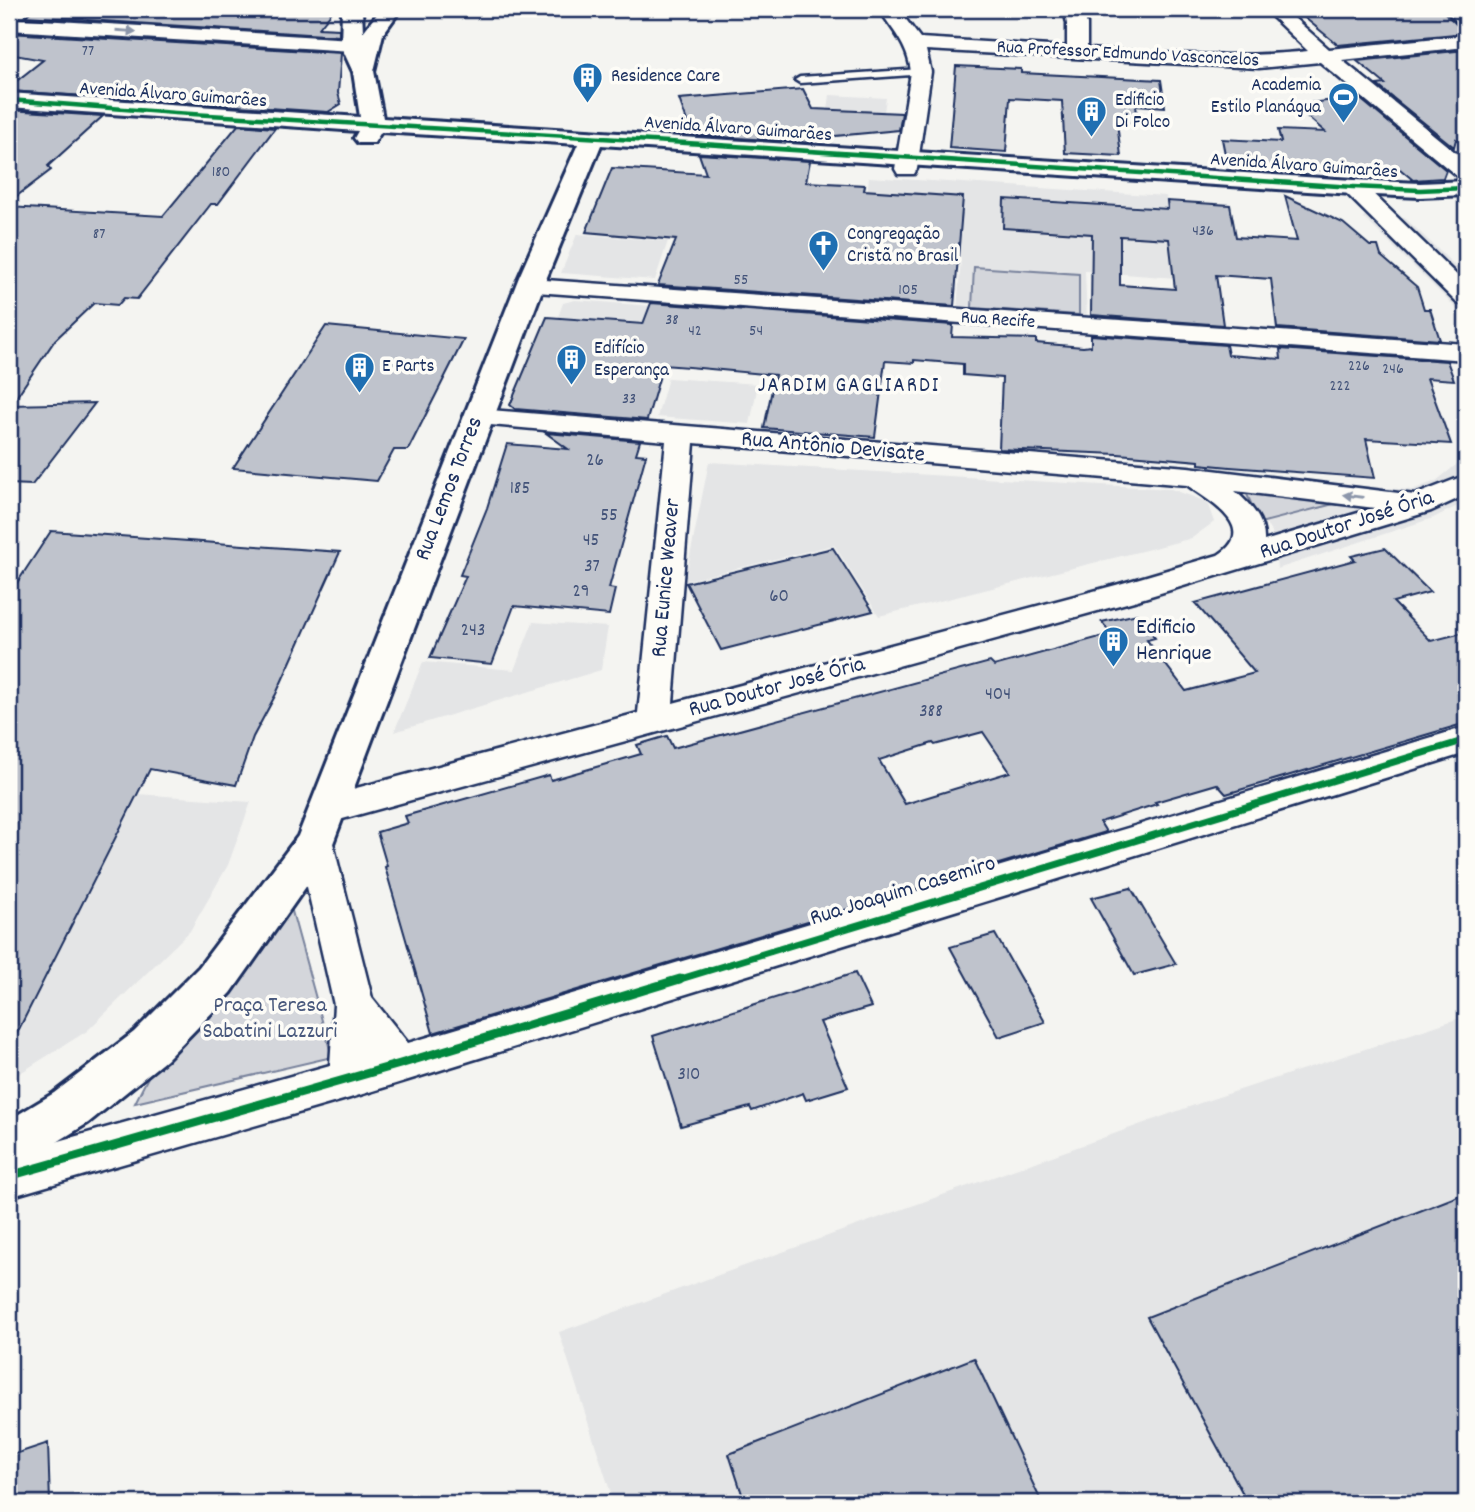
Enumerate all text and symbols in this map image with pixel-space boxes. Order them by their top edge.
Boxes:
one-way arrow [115,26,137,37]
street label: Rua Professor Edmundo Vasconcelos [996,35,1260,75]
house number: 77 [82,40,94,63]
building icon: Residence Care [571,60,605,104]
place label: Residence Care [611,64,720,91]
place label: Academia Estilo Planágua [1211,73,1322,122]
street label: Avenida Álvaro Guimarães [78,76,268,116]
sports icon: Academia Estilo Planágua [1327,80,1361,124]
place label: Edificio Di Folco [1115,88,1170,137]
building icon: Edificio Di Folco [1075,95,1109,139]
street label: Avenida Álvaro Guimarães [643,110,833,150]
street label: Avenida Álvaro Guimarães [1209,147,1399,187]
house number: 180 [212,161,230,184]
house number: 436 [1192,220,1214,243]
place label: Congregação Cristã no Brasil [847,222,959,271]
house number: 87 [93,223,105,246]
church icon: Congregação Cristã no Brasil [807,229,841,273]
house number: 55 [734,269,748,292]
house number: 105 [898,279,918,302]
street label: Rua Recife [960,305,1036,337]
house number: 38 [665,309,679,332]
house number: 42 [688,320,702,343]
house number: 54 [749,320,763,343]
place label: Edifício Esperança [594,336,670,385]
building icon: Edifício Esperança [554,343,588,387]
building icon: E Parts [342,350,376,394]
place label: E Parts [382,354,435,381]
house number: 226 [1348,355,1370,378]
house number: 246 [1382,358,1404,381]
district label: JARDIM GAGLIARDI [758,372,940,402]
house number: 222 [1330,375,1350,398]
house number: 33 [622,388,636,411]
street label: Rua Lemos Torres [407,412,493,566]
street label: Rua Antônio Devisate [740,424,926,472]
house number: 26 [586,448,604,475]
house number: 185 [510,476,530,503]
street label: Rua Doutor José Ória [1256,482,1439,570]
one-way arrow [1342,490,1364,501]
street label: Rua Eunice Weaver [644,497,690,659]
house number: 55 [600,503,618,530]
house number: 45 [583,528,599,555]
house number: 37 [584,554,600,581]
house number: 29 [572,579,590,606]
house number: 60 [769,584,789,611]
place label: Edificio Henrique [1136,612,1212,671]
house number: 243 [461,618,485,645]
building icon: Edificio Henrique [1096,624,1130,668]
street label: Rua Doutor José Ória [685,648,870,727]
house number: 404 [985,682,1011,709]
house number: 388 [919,699,943,726]
street label: Rua Joaquim Casemiro [806,848,1000,936]
park label: Praça Teresa Sabatini Lazzuri [203,990,337,1049]
house number: 310 [678,1062,700,1089]

